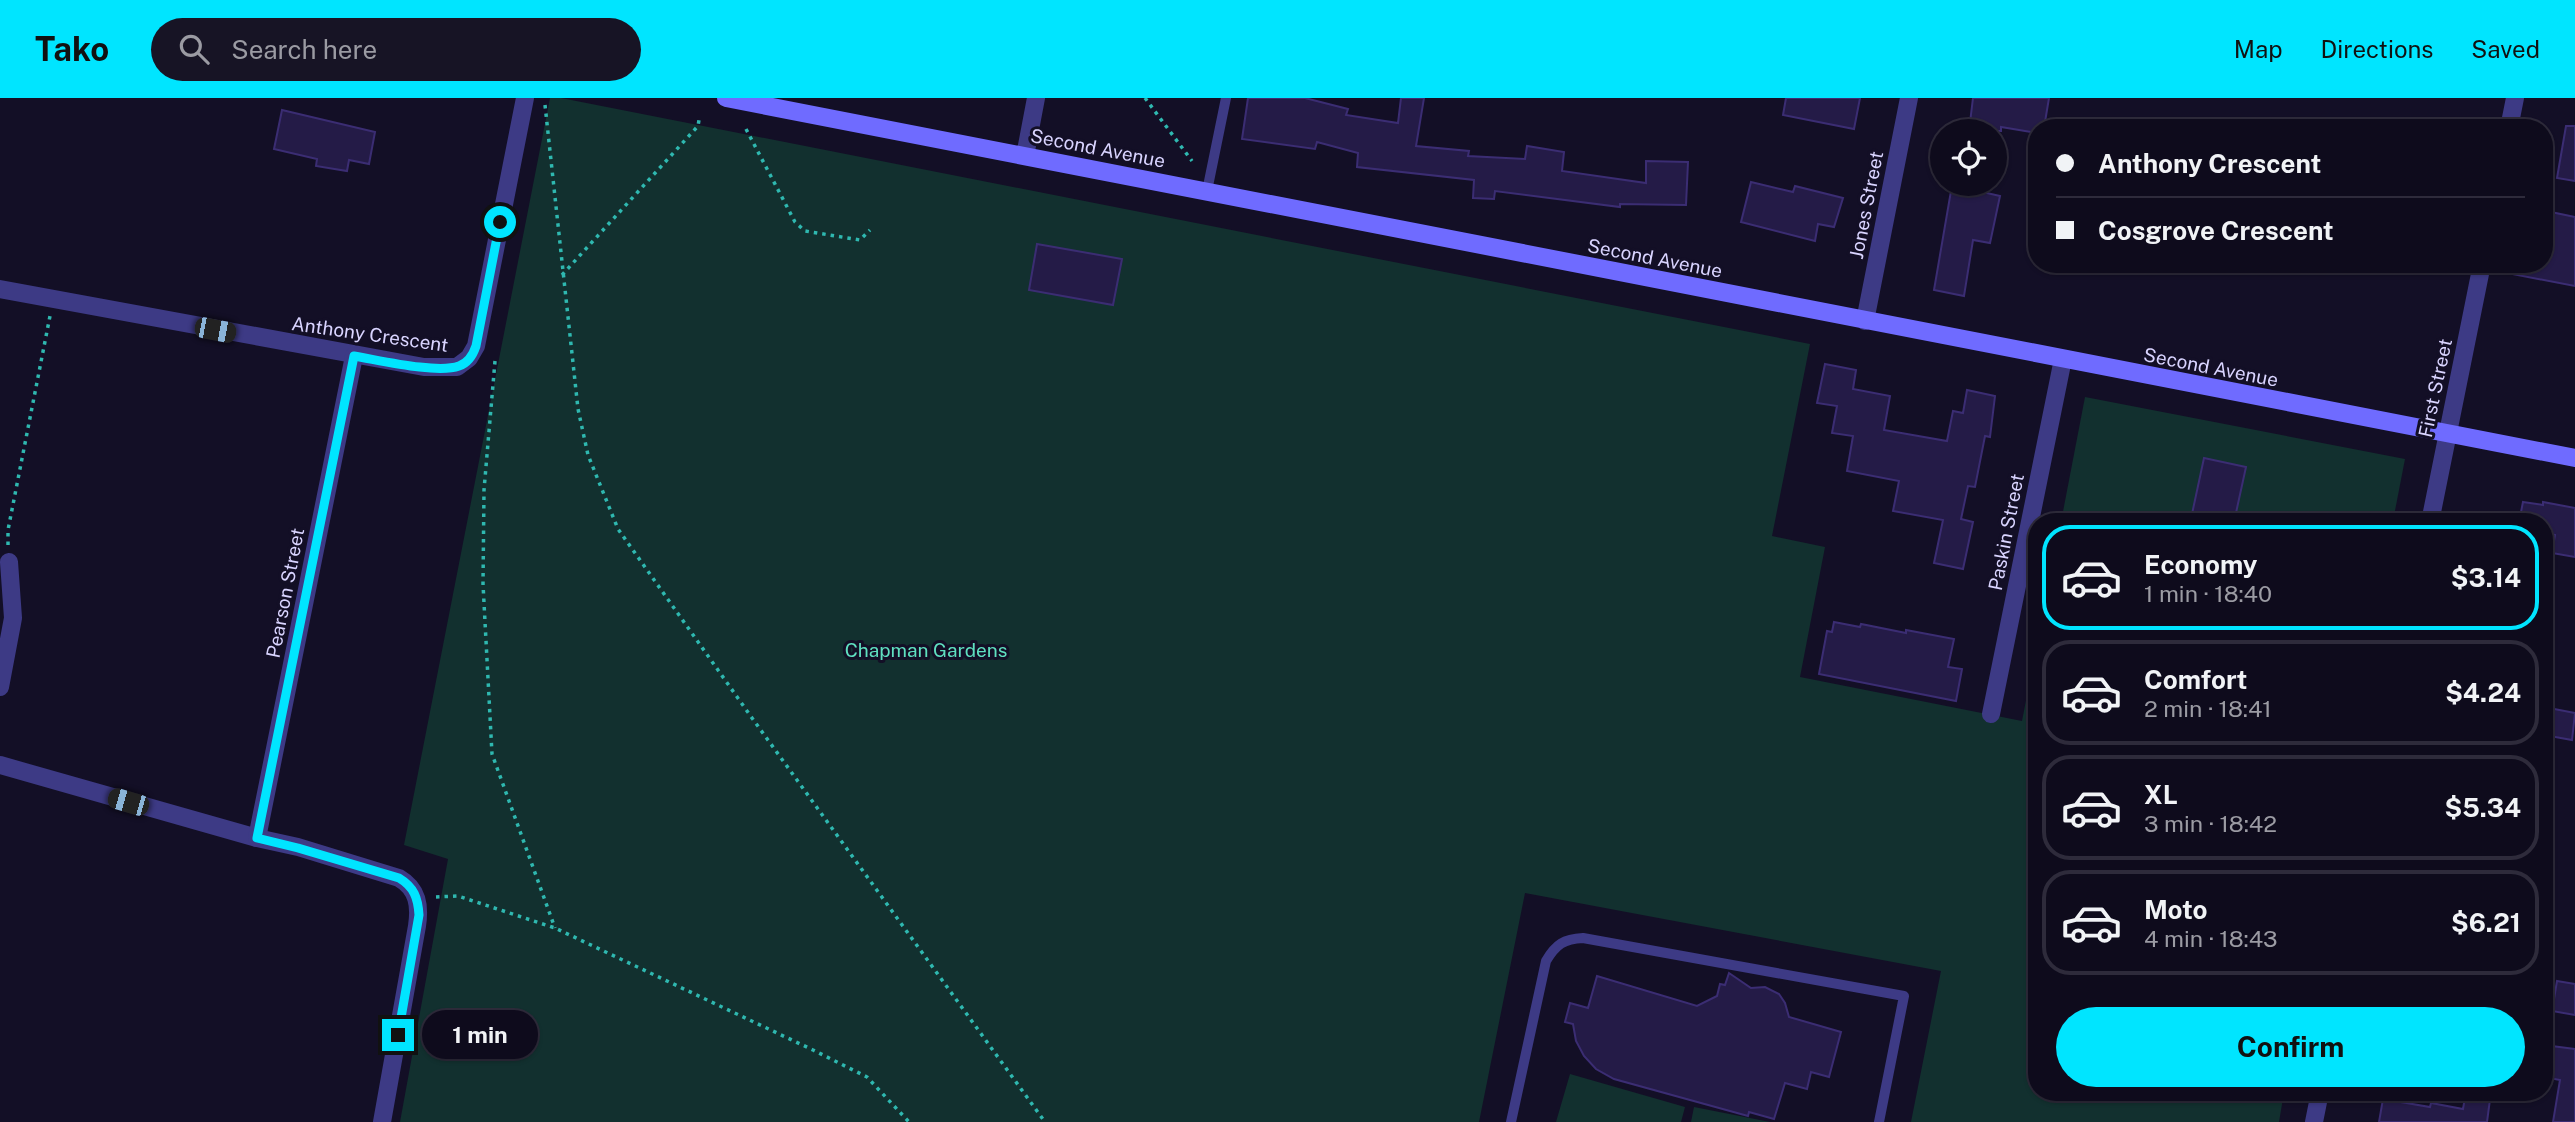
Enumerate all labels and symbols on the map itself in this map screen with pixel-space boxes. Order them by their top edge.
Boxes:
street label: Second Avenue [1029,124,1167,172]
street label: Jones Street [1845,149,1887,261]
route start [484,206,516,238]
street label: Second Avenue [1586,234,1724,282]
street label: Anthony Crescent [290,312,450,356]
car [193,316,238,344]
street label: First Street [2414,337,2456,439]
street label: Second Avenue [2142,343,2280,391]
street label: Paskin Street [1984,472,2028,592]
street label: Pearson Street [262,526,308,660]
park label: Chapman Gardens [845,639,1007,661]
car [105,786,152,818]
callout: 1 min [422,1010,538,1060]
route end [382,1019,414,1051]

